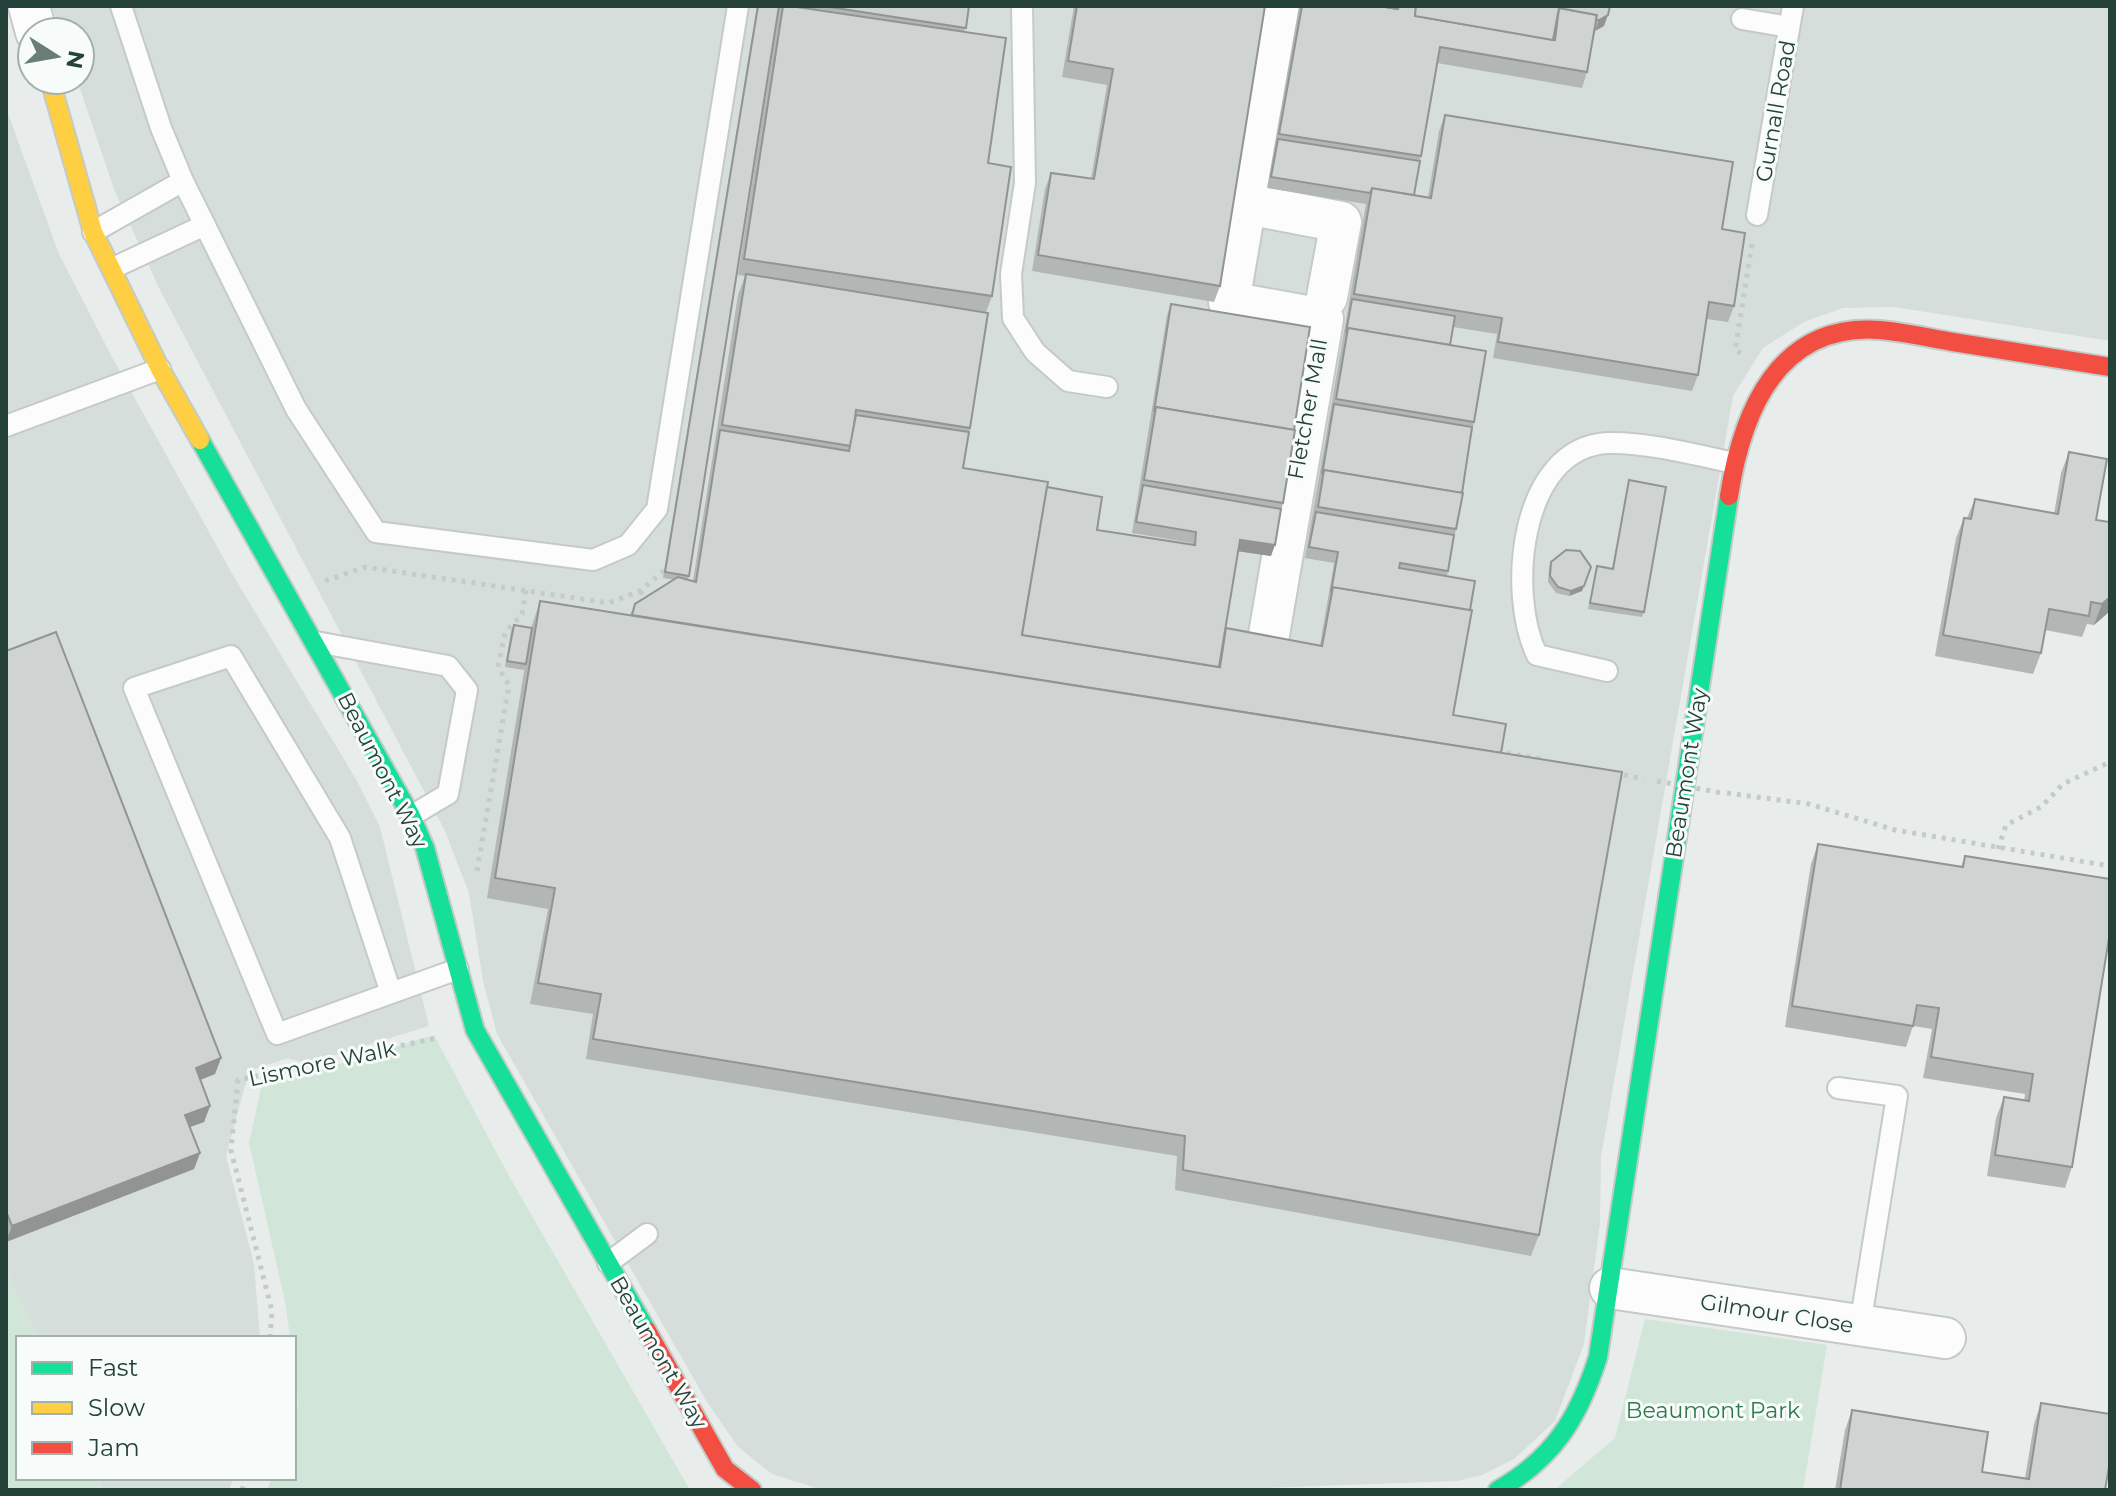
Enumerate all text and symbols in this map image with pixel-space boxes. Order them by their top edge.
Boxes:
north arrow [16,16,96,96]
street label: Gurnall Road [1750,38,1801,184]
text: N [60,48,90,71]
street label: Fletcher Mall [1282,337,1333,482]
street label: Beaumont Way [1660,686,1713,860]
street label: Beaumont Way [332,688,434,853]
street label: Lismore Walk [246,1035,399,1092]
street label: Beaumont Way [604,1271,713,1433]
street label: Gilmour Close [1698,1288,1855,1339]
legend [16,1336,296,1480]
text: Fast [88,1353,139,1382]
text: Slow [88,1393,145,1422]
park label: Beaumont Park [1626,1397,1801,1424]
text: Jam [87,1433,140,1462]

